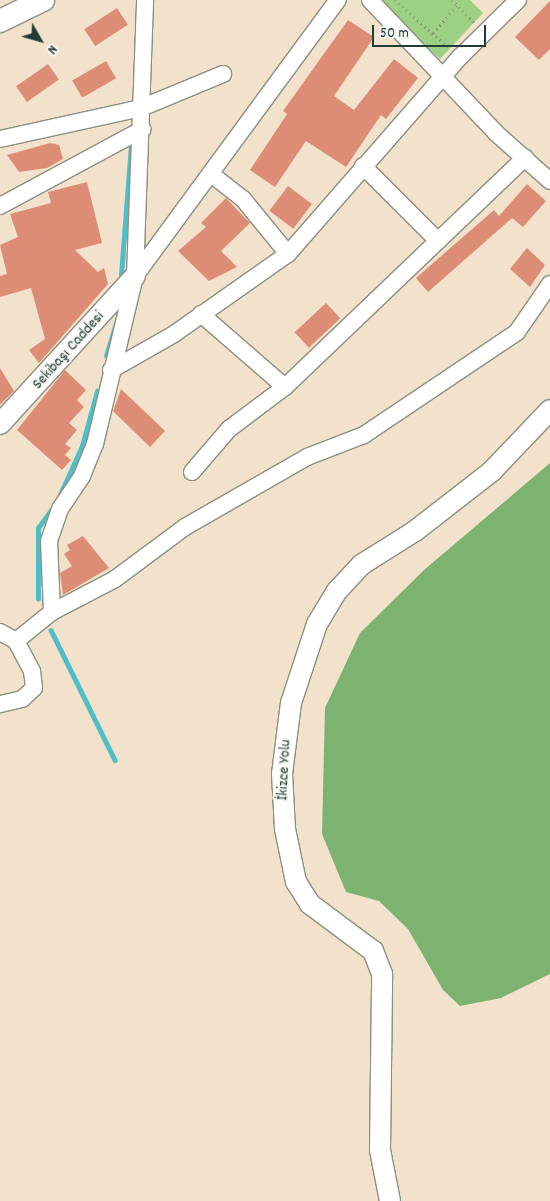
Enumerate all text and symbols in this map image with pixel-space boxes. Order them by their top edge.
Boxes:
north arrow [15,15,65,65]
scale bar [375,15,489,47]
text: 50 m [380,23,409,45]
text: N [42,40,62,58]
street label: Sekibaşı Caddesi [29,308,109,394]
street label: İkizce Yolu [274,739,296,801]

